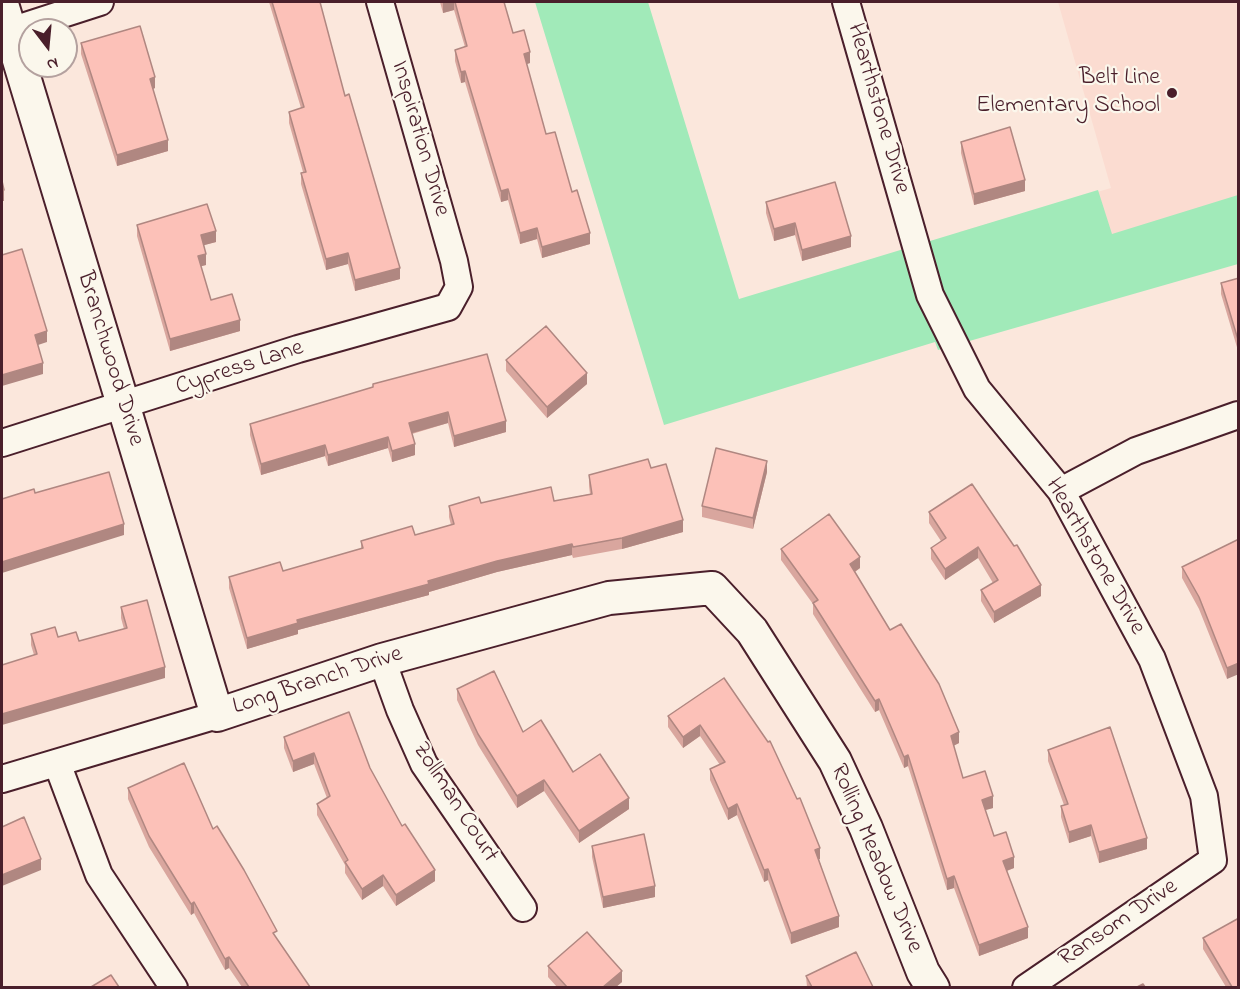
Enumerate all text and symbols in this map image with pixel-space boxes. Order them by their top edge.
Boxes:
north arrow [18,18,78,78]
street label: Hearthstone Drive [839,20,915,198]
text: N [44,50,61,76]
street label: Inspiration Drive [383,58,455,220]
place label: Belt Line Elementary School [976,65,1160,121]
marker: Belt Line Elementary School [1165,86,1179,100]
street label: Branchwood Drive [69,268,149,450]
street label: Cypress Lane [172,335,308,403]
street label: Hearthstone Drive [1038,474,1150,640]
street label: Long Branch Drive [230,641,406,723]
street label: Zollman Court [404,737,504,869]
street label: Rolling Meadow Drive [822,760,928,958]
street label: Ransom Drive [1054,874,1184,974]

